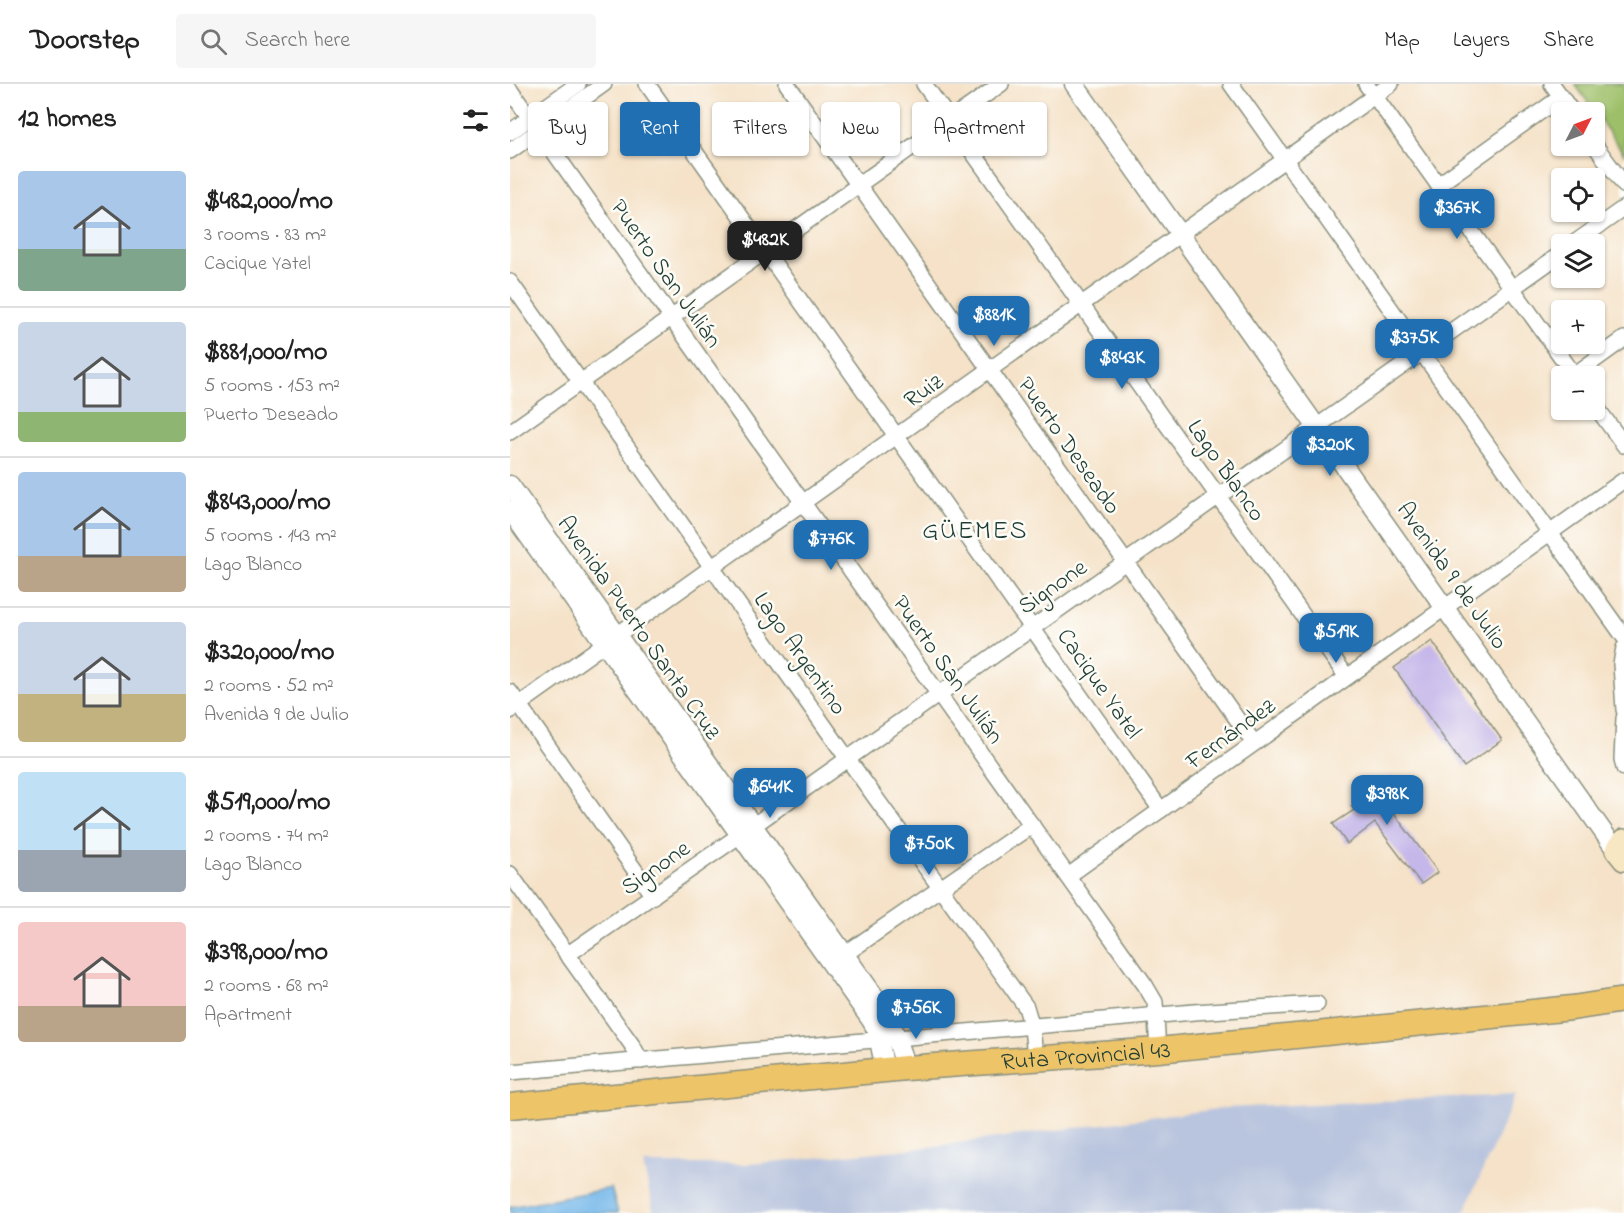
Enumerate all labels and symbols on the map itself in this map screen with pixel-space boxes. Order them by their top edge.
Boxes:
north arrow [1551,102,1605,156]
pin: $367K [1415,189,1499,240]
street label: Puerto San Julián [601,193,729,356]
pin: $482K [723,221,807,272]
pin: $881K [952,296,1036,347]
pin: $375K [1372,319,1456,370]
pin: $843K [1080,339,1164,390]
street label: Ruiz [897,365,952,418]
street label: Puerto Deseado [1007,370,1128,522]
street label: Lago Blanco [1177,413,1273,530]
pin: $320K [1288,426,1372,477]
street label: Avenida 9 de Julio [1387,495,1515,658]
street label: Avenida Puerto Santa Cruz [547,509,729,748]
district label: GÜEMES [922,513,1028,551]
pin: $776K [789,520,873,571]
street label: Signone [1012,551,1095,625]
street label: Lago Argentino [743,586,854,723]
street label: Puerto San Julián [883,589,1011,752]
pin: $519K [1294,613,1378,664]
street label: Cacique Yatel [1047,622,1149,747]
street label: Fernández [1178,690,1285,780]
pin: $641K [728,768,812,819]
pin: $398K [1345,775,1429,826]
pin: $750K [887,825,971,876]
street label: Signone [615,832,698,906]
pin: $756K [874,989,958,1040]
street label: Ruta Provincial 43 [1000,1034,1172,1081]

